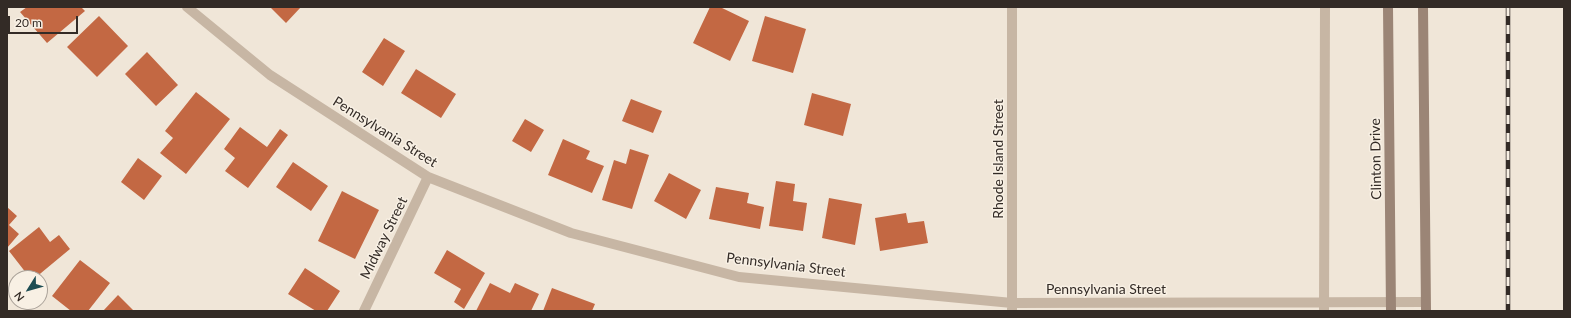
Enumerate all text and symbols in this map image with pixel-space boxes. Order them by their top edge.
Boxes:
scale bar [10,8,80,34]
text: 20 m [15,15,42,30]
street label: Pennsylvania Street [330,93,440,171]
street label: Rhode Island Street [990,99,1006,219]
street label: Clinton Drive [1367,118,1385,200]
street label: Midway Street [357,194,411,282]
street label: Pennsylvania Street [725,249,847,281]
north arrow [8,270,48,310]
street label: Pennsylvania Street [1046,281,1166,297]
text: N [11,290,27,304]

